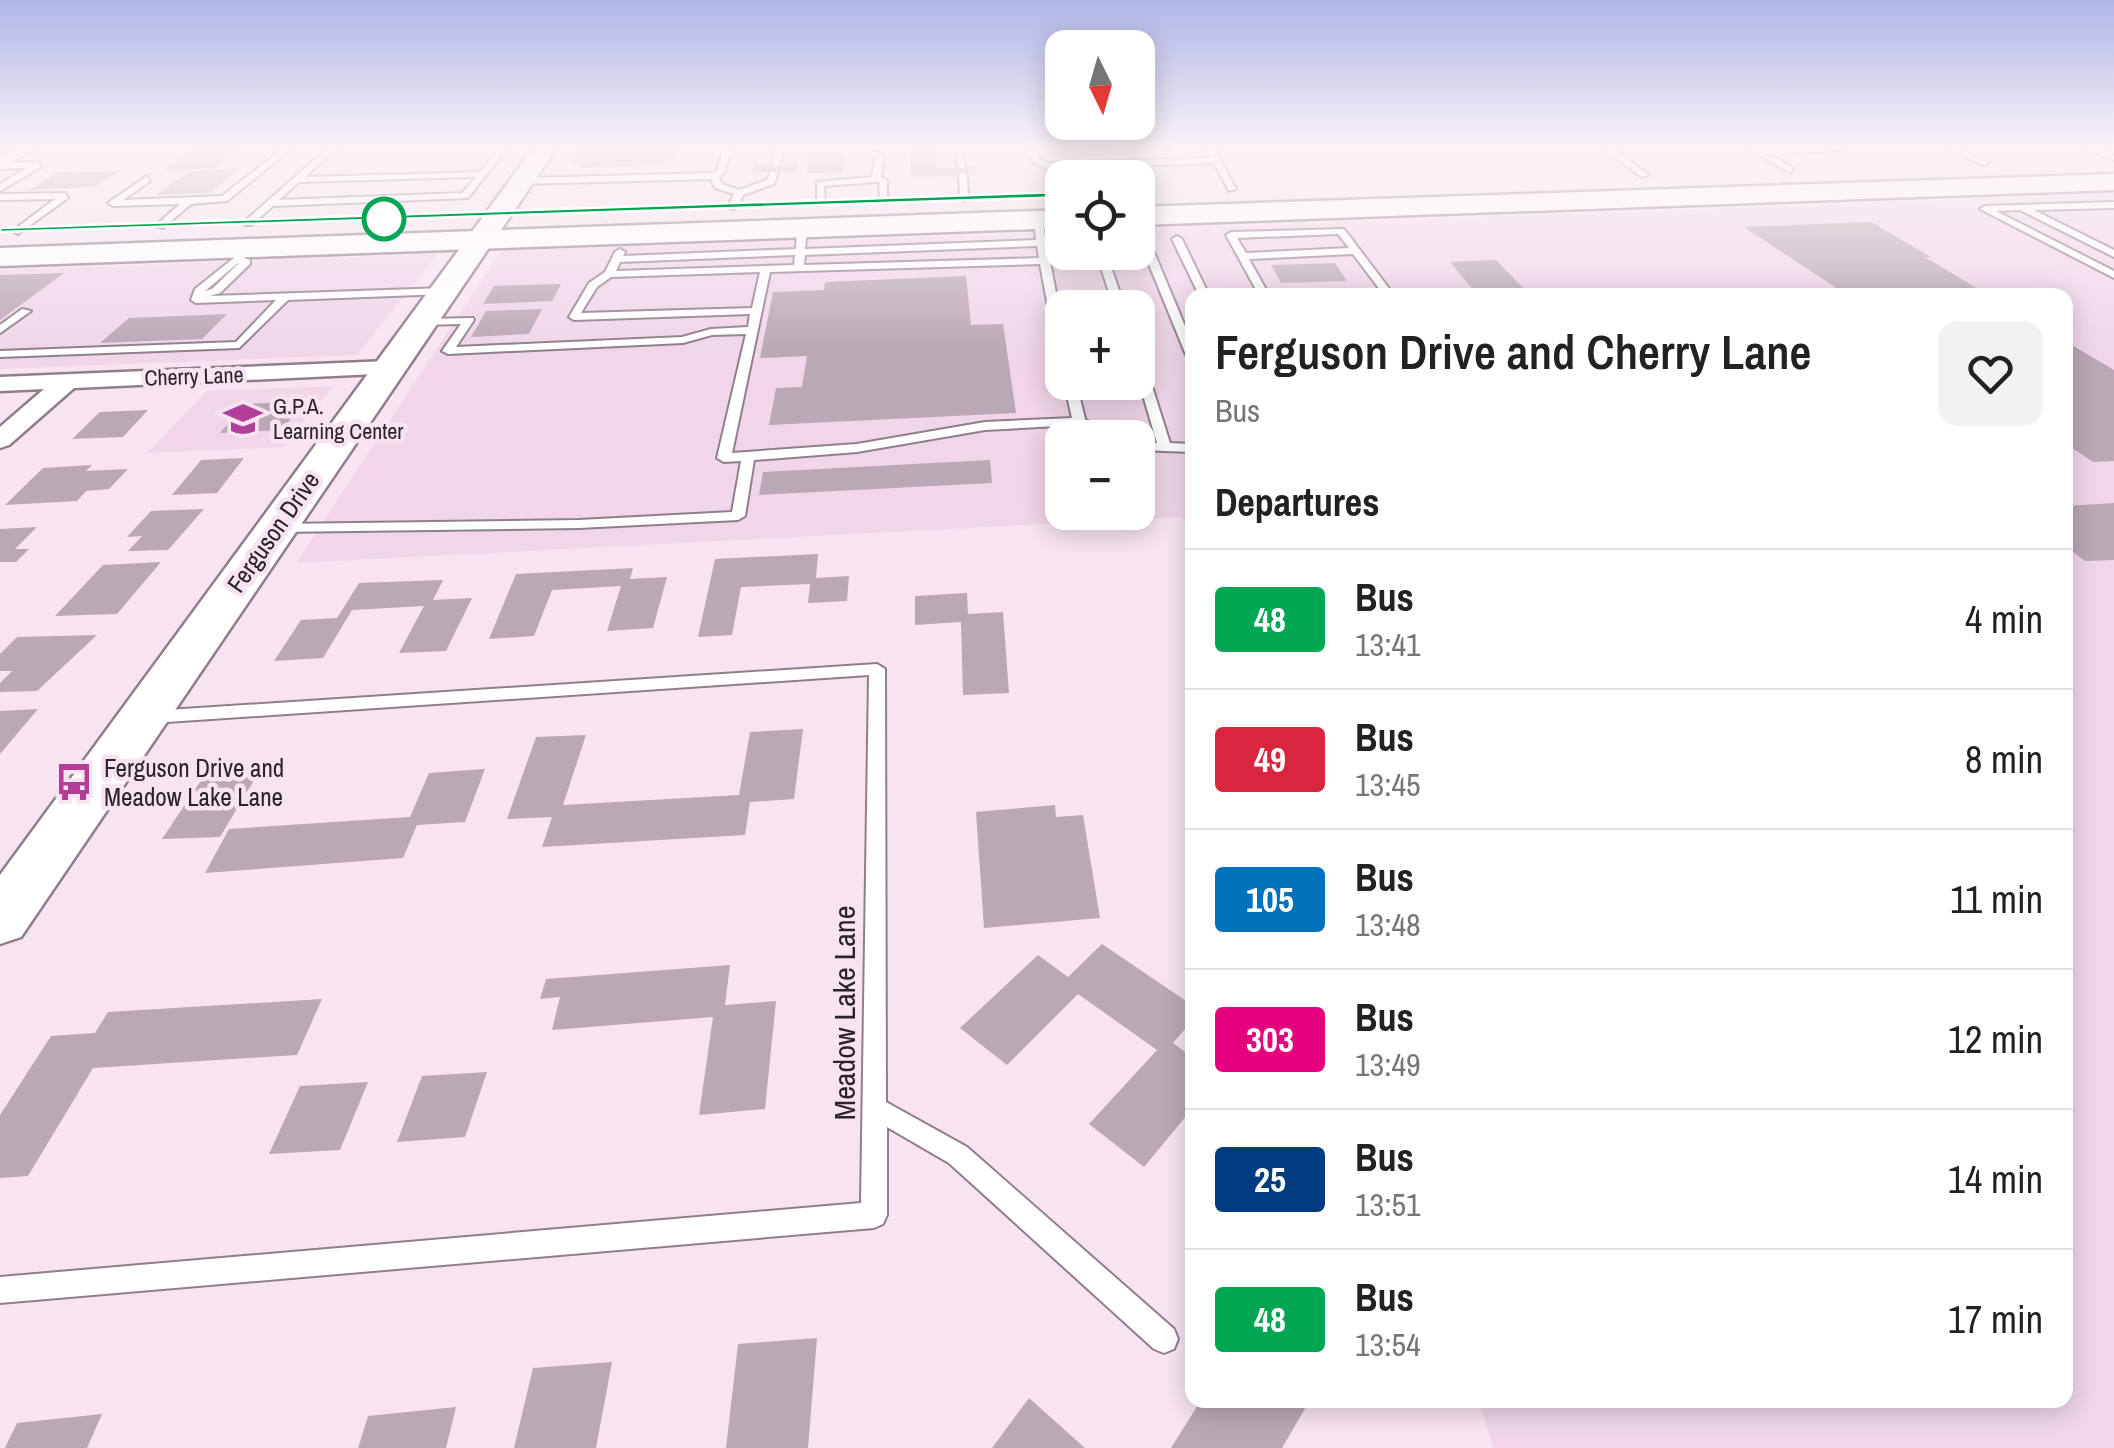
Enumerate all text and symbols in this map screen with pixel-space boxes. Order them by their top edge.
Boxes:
north arrow [1045,30,1155,140]
map controls [1045,30,1155,530]
button: locate [1045,160,1155,270]
unlabelled marker [363,198,405,240]
button: + [1045,290,1155,400]
text: Ferguson Drive and Cherry Lane [1215,319,1812,384]
button: heart [1938,321,2043,426]
street label: Cherry Lane [144,359,244,393]
text: Bus [1215,389,1260,432]
place label: G.P.A. Learning Center [273,391,403,446]
school or university icon: G.P.A. Learning Center [222,398,264,440]
button: − [1045,420,1155,530]
street label: Ferguson Drive [219,465,327,599]
text: Departures [1215,477,1380,528]
text: Bus [1355,572,1414,623]
text: 4 min [1965,594,2043,645]
text: 48 [1254,596,1286,643]
text: 13:41 [1355,623,1421,666]
text: Bus [1355,712,1414,763]
text: 8 min [1965,734,2043,785]
text: 49 [1254,736,1286,783]
place label: Ferguson Drive and Meadow Lake Lane [104,751,284,814]
bus stop icon: Ferguson Drive and Meadow Lake Lane [53,761,95,803]
text: 13:45 [1355,763,1421,806]
text: Bus [1355,852,1414,903]
text: 11 min [1950,874,2043,925]
text: 105 [1246,876,1294,923]
text: 13:48 [1355,903,1421,946]
street label: Meadow Lake Lane [824,906,864,1120]
text: Bus [1355,992,1414,1043]
text: 12 min [1948,1014,2043,1065]
text: 303 [1246,1016,1294,1063]
text: 13:49 [1355,1043,1421,1086]
text: Bus [1355,1132,1414,1183]
text: 14 min [1948,1154,2043,1205]
text: 25 [1254,1156,1286,1203]
text: 13:51 [1355,1183,1421,1226]
text: Bus [1355,1272,1414,1323]
text: 17 min [1948,1294,2043,1345]
text: 48 [1254,1296,1286,1343]
text: 13:54 [1355,1323,1421,1366]

